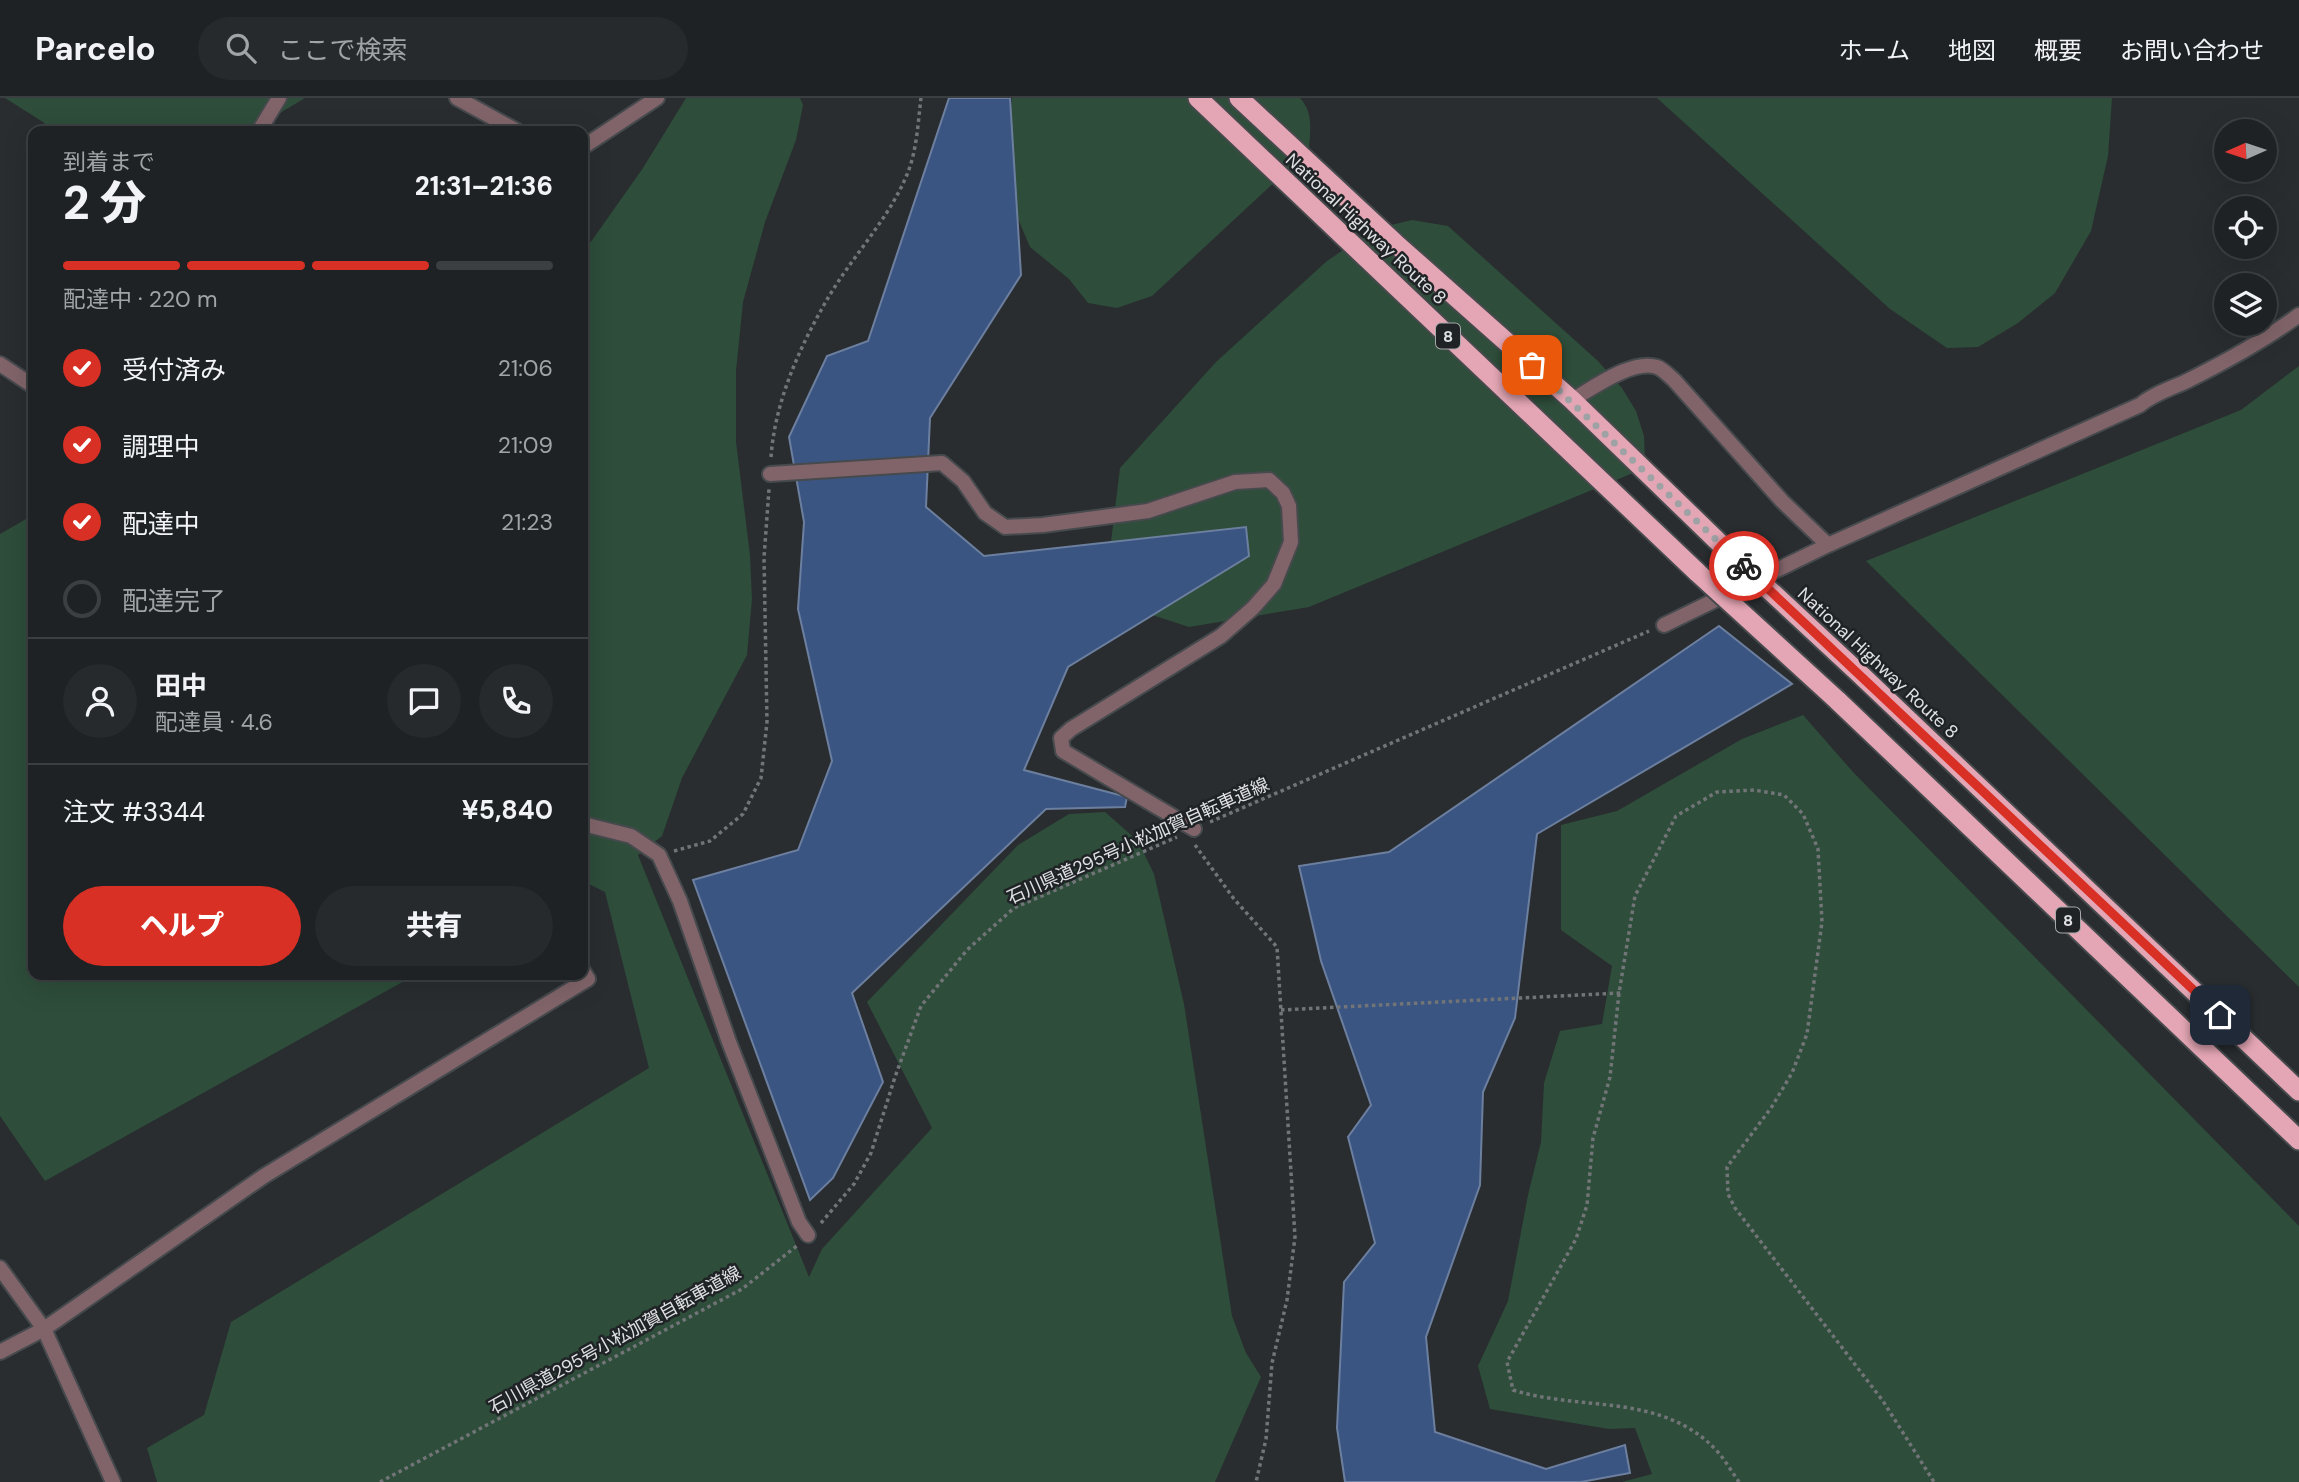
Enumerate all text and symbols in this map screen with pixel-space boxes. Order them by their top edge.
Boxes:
search box [198,17,688,80]
text: Parcelo [35,27,156,70]
icon: search [222,29,260,67]
text: ここで検索 [278,33,408,67]
text: ホーム [1839,35,1910,66]
text: 地図 [1948,35,1996,66]
text: 概要 [2034,35,2082,66]
text: お問い合わせ [2120,35,2264,66]
north arrow [2214,119,2277,182]
map controls [2214,119,2277,336]
text: 到着まで [63,147,155,177]
street label: National Highway Route 8 [1280,148,1452,310]
text: 21:31–21:36 [415,169,553,203]
text: 2 分 [63,173,146,233]
button: locate [2214,196,2277,259]
button: layers [2214,273,2277,336]
text: 配達中 · 220 m [63,284,217,314]
road number: 8 [1436,324,1460,348]
pin [1502,335,1562,395]
icon: bag [1513,346,1551,384]
icon: check [63,349,101,387]
text: 受付済み [122,353,226,387]
text: 21:06 [498,353,553,383]
icon: check [63,426,101,464]
text: 調理中 [122,430,200,464]
text: 21:09 [498,430,553,460]
icon: check [63,503,101,541]
text: 配達中 [122,507,200,541]
text: 21:23 [501,507,553,537]
courier [1709,531,1779,601]
icon: bike [1725,547,1763,585]
street label: National Highway Route 8 [1792,582,1964,744]
text: 配達完了 [122,584,226,618]
button: person [63,664,137,738]
button: chat [387,664,461,738]
button: phone [479,664,553,738]
text: 田中 [155,669,207,703]
text: 配達員 · 4.6 [155,707,273,737]
street label: 石川県道295号小松加賀自転車道線 [1003,772,1273,910]
text: ¥5,840 [462,793,553,827]
text: 注文 #3344 [63,795,205,829]
button: ヘルプ [63,886,301,966]
button: 共有 [315,886,553,966]
road number: 8 [2056,908,2080,932]
pin [2190,985,2250,1045]
icon: home [2201,996,2239,1034]
street label: 石川県道295号小松加賀自転車道線 [485,1261,745,1419]

